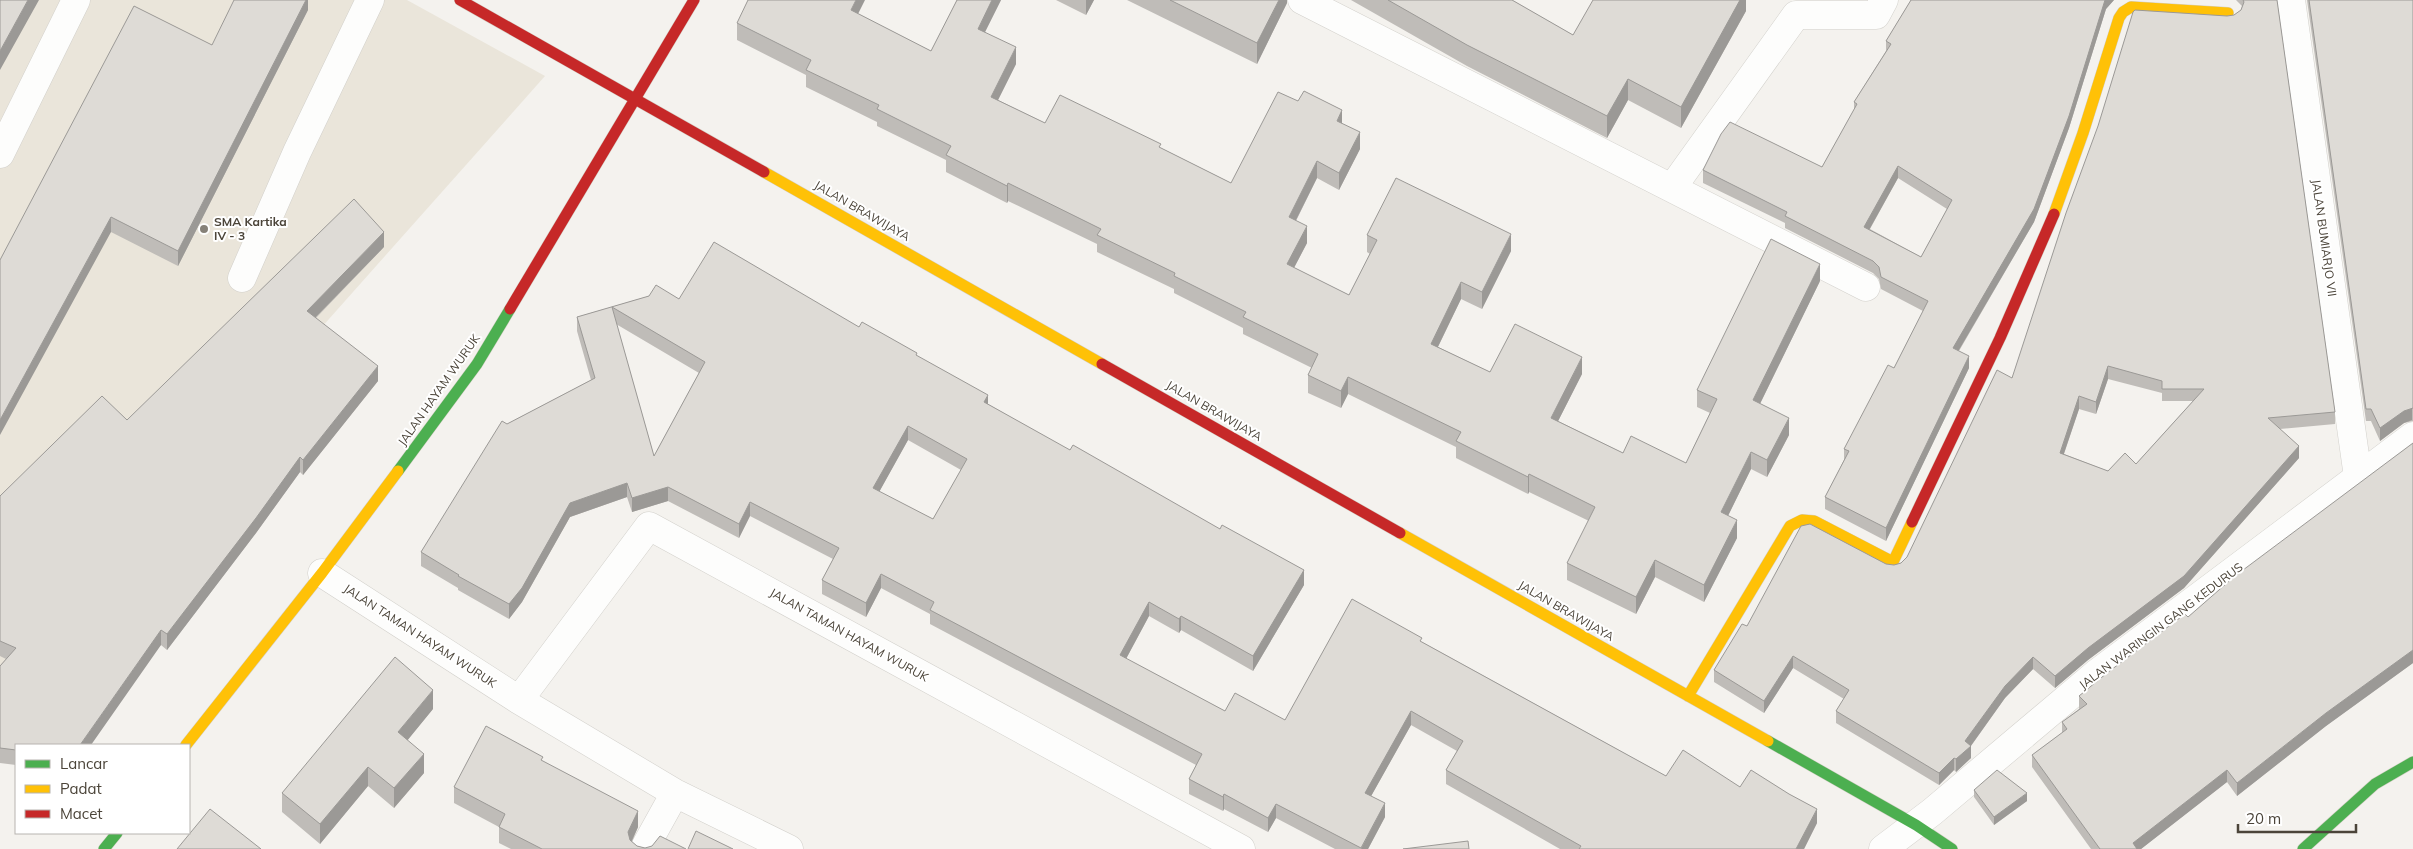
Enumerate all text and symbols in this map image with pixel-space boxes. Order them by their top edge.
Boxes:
street label: JALAN BRAWIJAYA [812,177,913,244]
street label: JALAN BUMIARJO VII [2309,178,2340,298]
place label: SMA Kartika IV - 3 [214,214,287,243]
marker: SMA Kartika IV - 3 [198,223,210,235]
street label: JALAN HAYAM WURUK [394,331,483,448]
street label: JALAN BRAWIJAYA [1164,377,1265,444]
street label: JALAN WARINGIN GANG KEDURUS [2076,559,2246,692]
street label: JALAN BRAWIJAYA [1516,577,1617,644]
street label: JALAN TAMAN HAYAM WURUK [341,581,500,691]
street label: JALAN TAMAN HAYAM WURUK [767,585,932,685]
legend [15,744,190,834]
text: Lancar [60,754,108,773]
text: Padat [60,779,102,798]
scale bar [2238,802,2356,834]
text: Macet [60,804,103,823]
text: 20 m [2246,809,2281,828]

